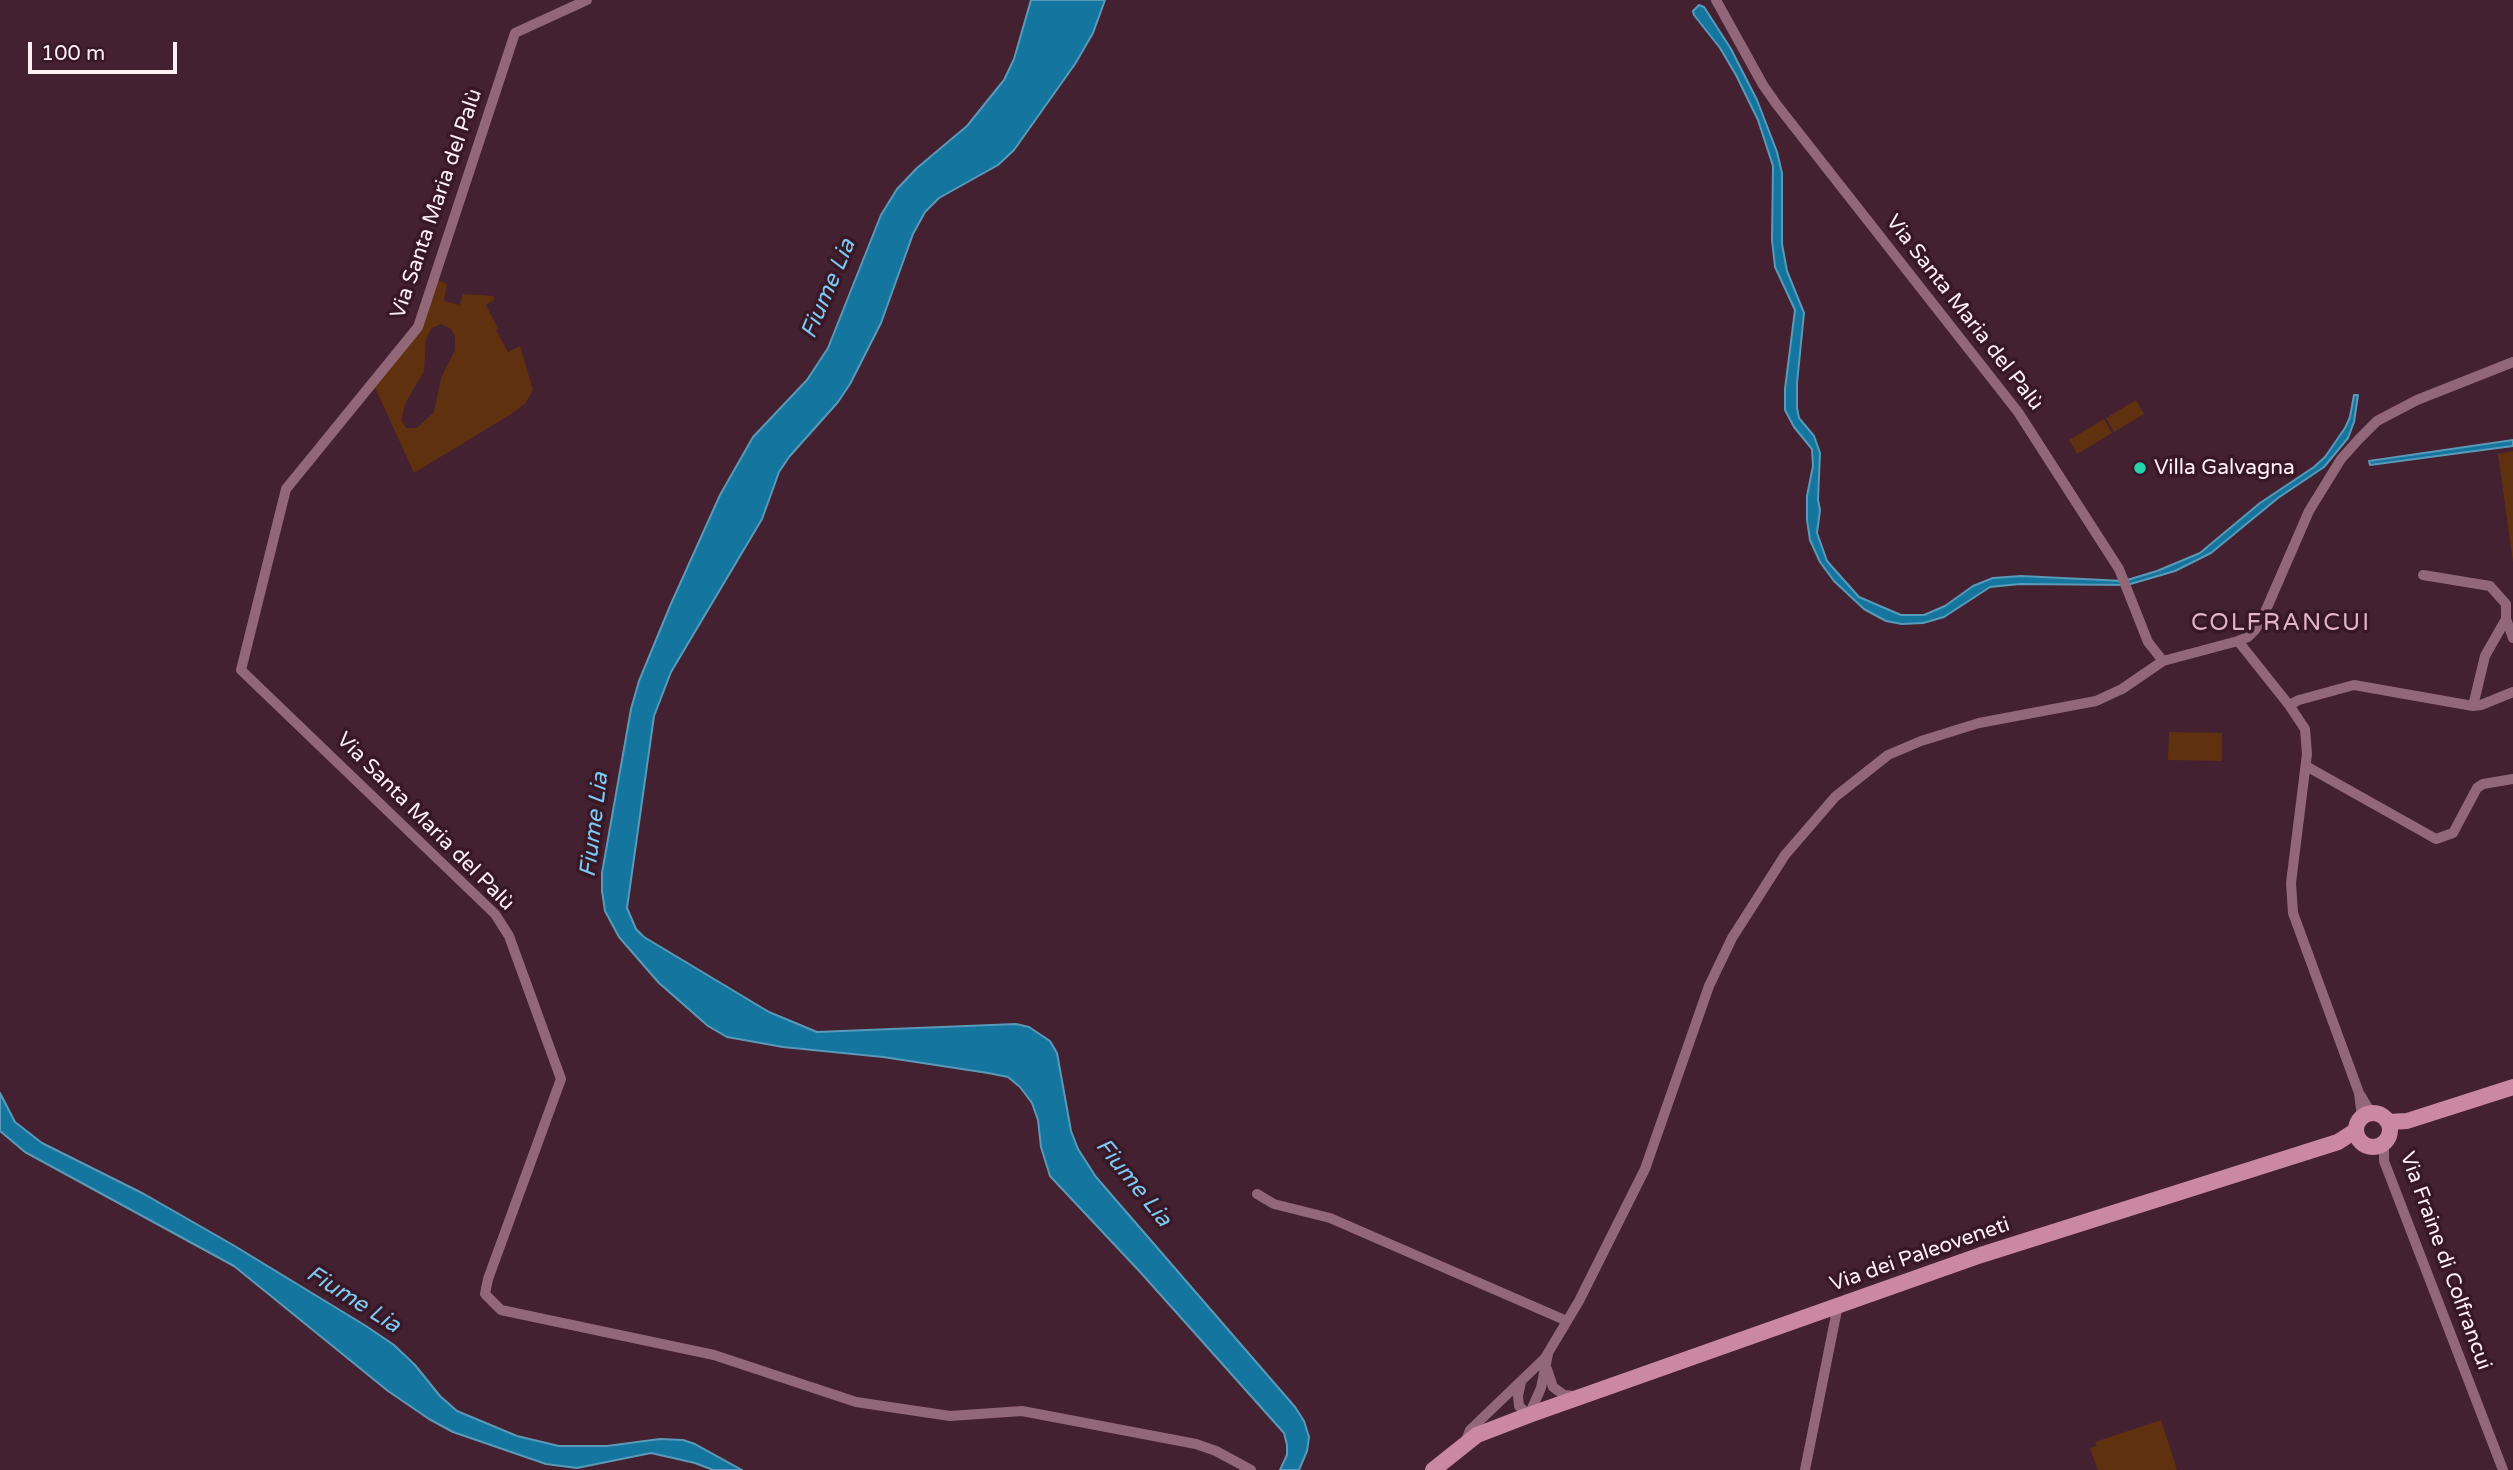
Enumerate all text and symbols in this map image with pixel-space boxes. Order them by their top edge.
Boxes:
scale bar [32,28,180,72]
text: 100 m [41,41,105,66]
street label: Via Santa Maria del Palù [386,86,488,322]
street label: Via Santa Maria del Palù [1880,210,2048,416]
water label: Fiume Lia [796,235,862,343]
place label: Villa Galvagna [2154,455,2295,481]
marker: Villa Galvagna [2132,460,2148,476]
district label: COLFRANCUI [2192,610,2370,638]
street label: Via Santa Maria del Palù [331,728,519,916]
water label: Fiume Lia [575,771,615,879]
water label: Fiume Lia [1089,1133,1177,1233]
street label: Via Fraine di Colfrancui [2394,1148,2496,1374]
street label: Via dei Paleoveneti [1827,1212,2013,1298]
water label: Fiume Lia [301,1260,405,1340]

